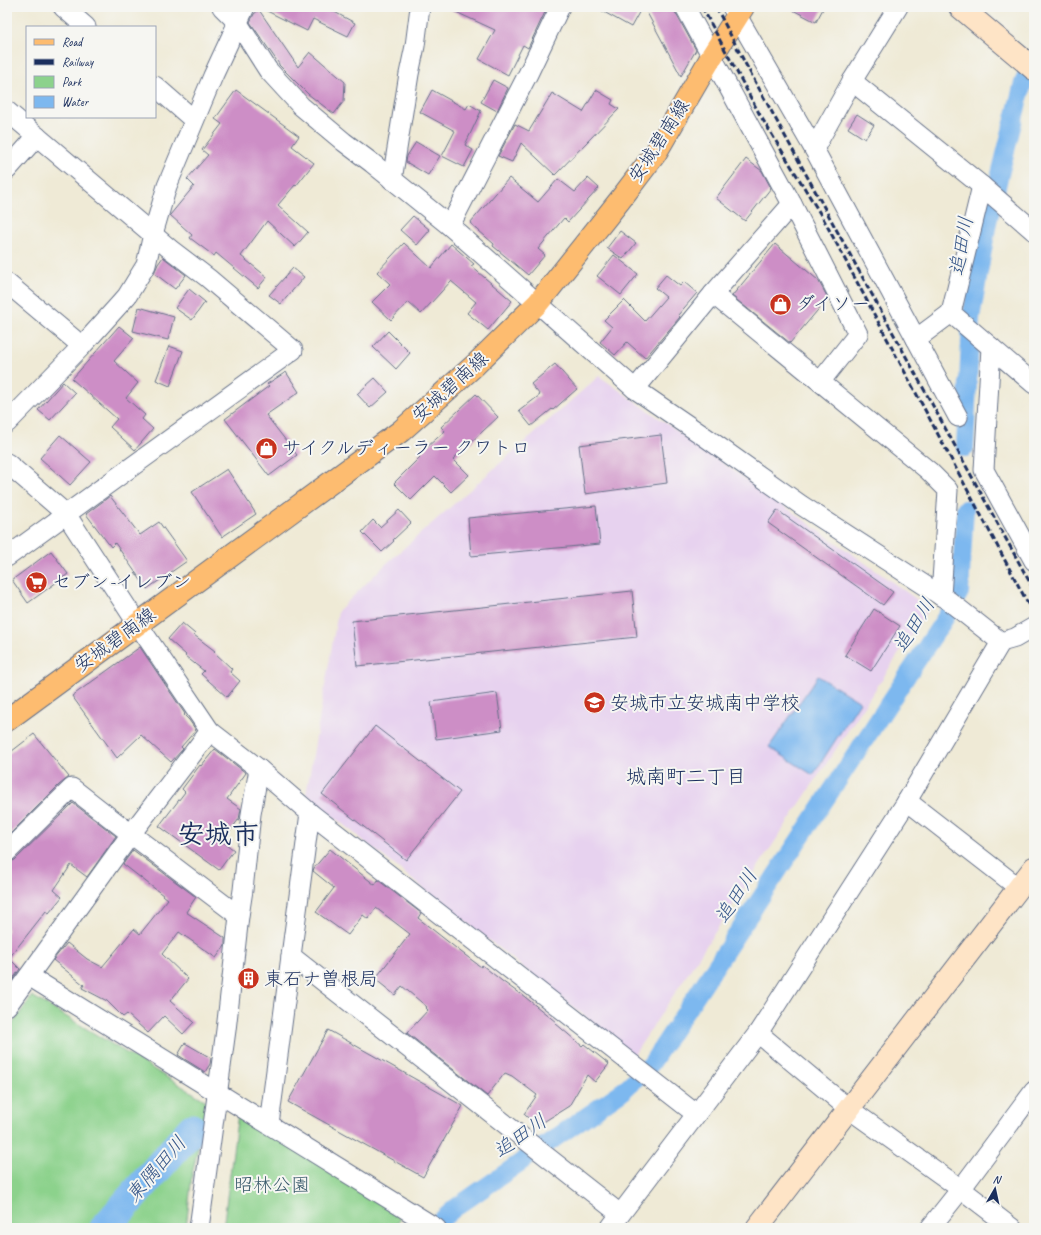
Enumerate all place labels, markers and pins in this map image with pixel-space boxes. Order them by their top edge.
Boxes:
shop icon: ダイソー [767,291,793,317]
place label: ダイソー [796,292,870,316]
shop icon: サイクルディーラー クワトロ [253,435,279,461]
place label: サイクルディーラー クワトロ [282,436,531,460]
supermarket icon: セブン-イレブン [24,569,50,595]
place label: セブン-イレブン [52,570,191,594]
school or university icon: 安城市立安城南中学校 [581,690,607,716]
place label: 安城市立安城南中学校 [610,691,800,715]
building icon: 東石ナ曽根局 [236,966,262,992]
place label: 東石ナ曽根局 [264,967,378,991]

